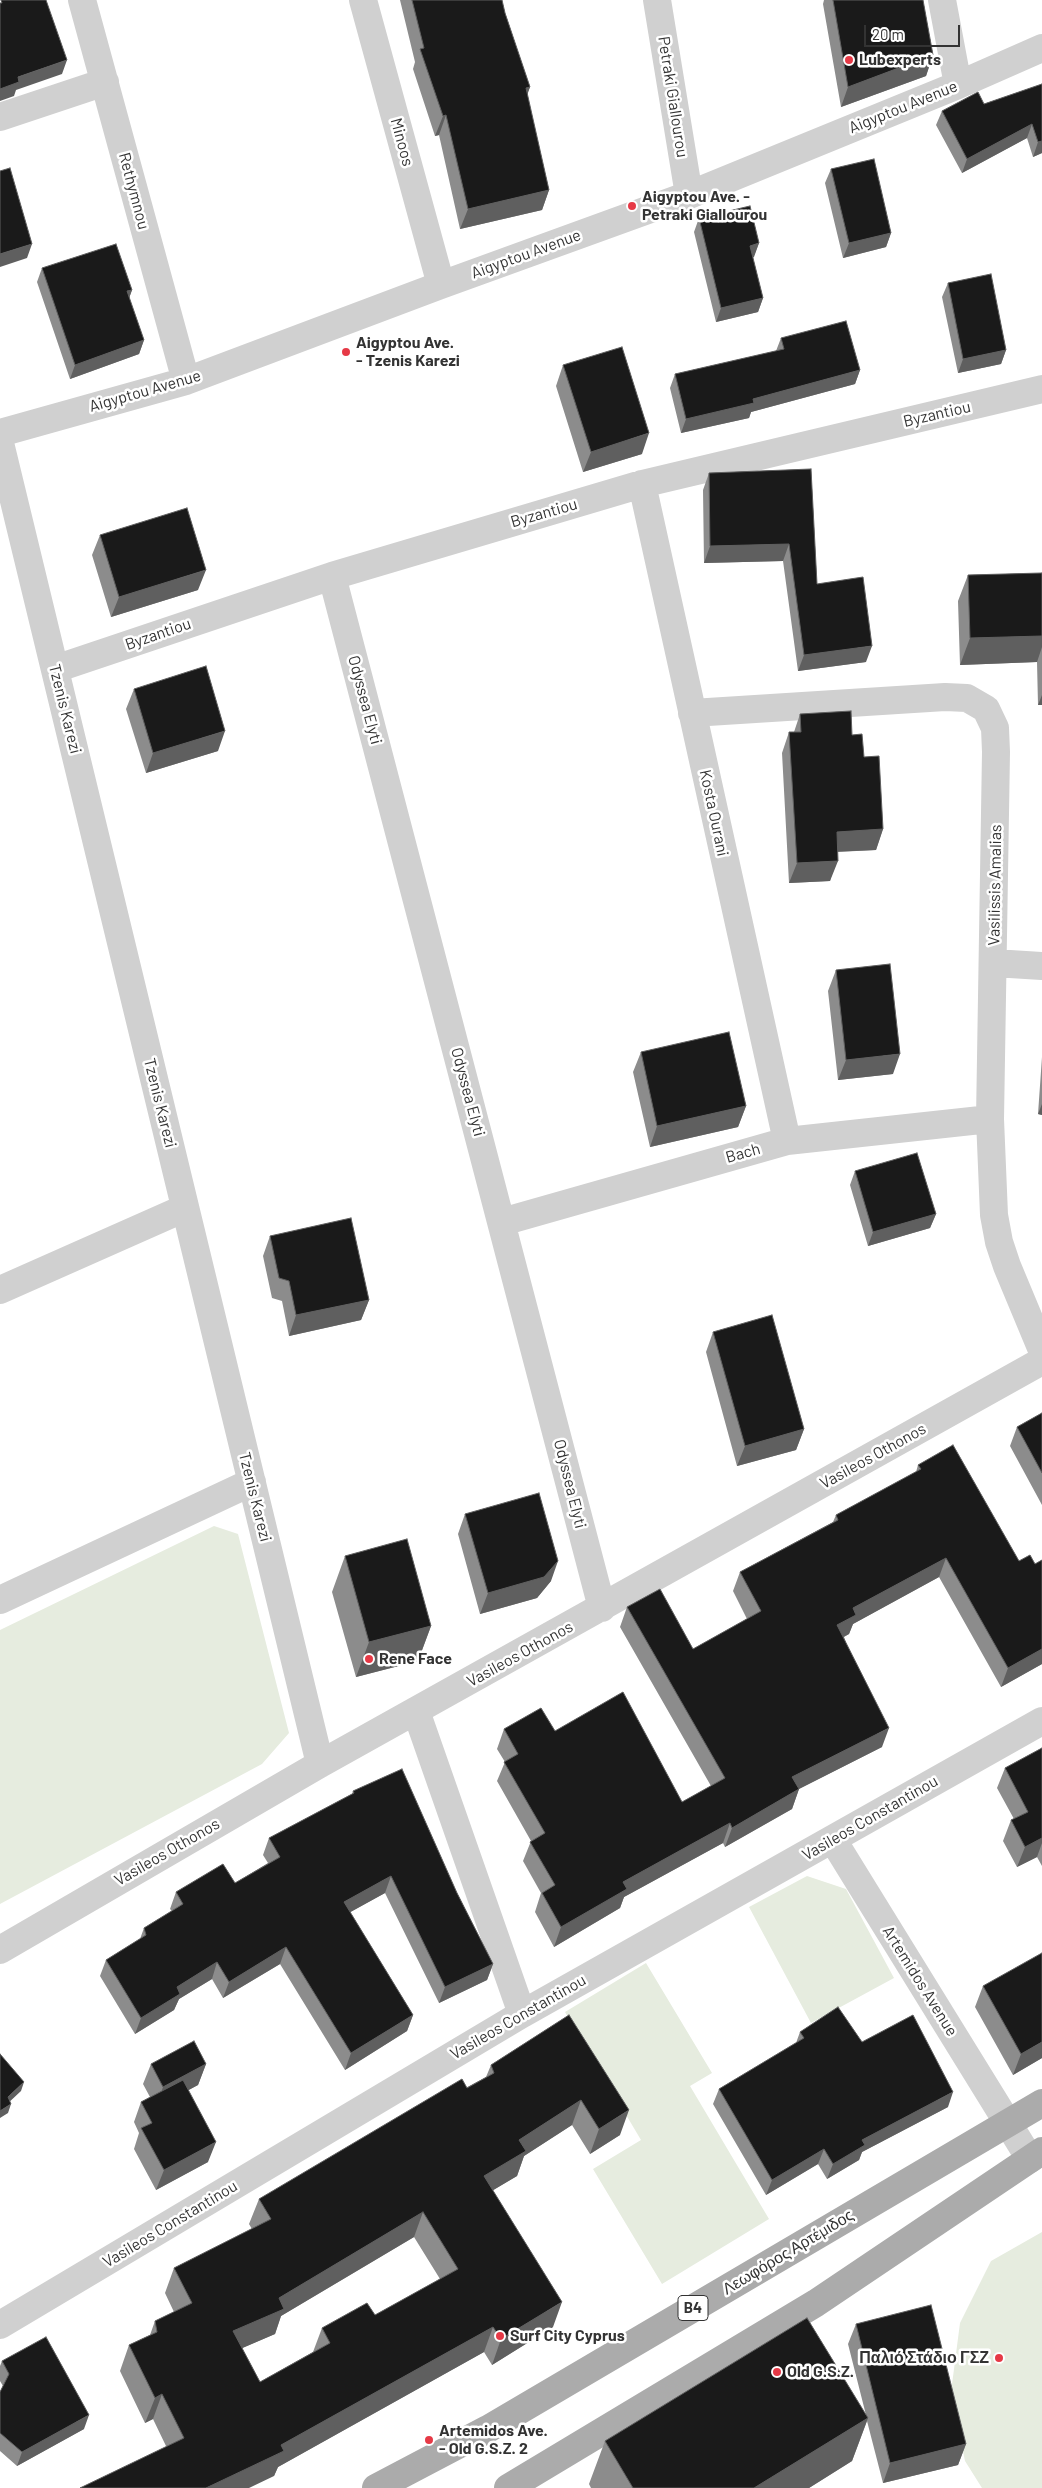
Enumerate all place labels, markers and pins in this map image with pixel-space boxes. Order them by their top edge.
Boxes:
place label: Lubexperts [859,50,941,70]
marker: Lubexperts [843,54,855,66]
place label: Aigyptou Ave. - Petraki Giallourou [642,187,767,225]
marker: Aigyptou Ave. - Petraki Giallourou [626,200,638,212]
place label: Aigyptou Ave. - Tzenis Karezi [356,333,460,371]
marker: Aigyptou Ave. - Tzenis Karezi [340,346,352,358]
place label: Rene Face [379,1649,452,1669]
marker: Rene Face [363,1653,375,1665]
place label: Surf City Cyprus [510,2326,625,2346]
marker: Surf City Cyprus [494,2330,506,2342]
place label: Παλιό Στάδιο ΓΣΖ [859,2348,989,2368]
marker: Παλιό Στάδιο ΓΣΖ [993,2352,1005,2364]
place label: Old G.S.Z. [787,2362,854,2382]
marker: Old G.S.Z. [771,2366,783,2378]
place label: Artemidos Ave. - Old G.S.Z. 2 [439,2421,548,2459]
marker: Artemidos Ave. - Old G.S.Z. 2 [423,2434,435,2446]

